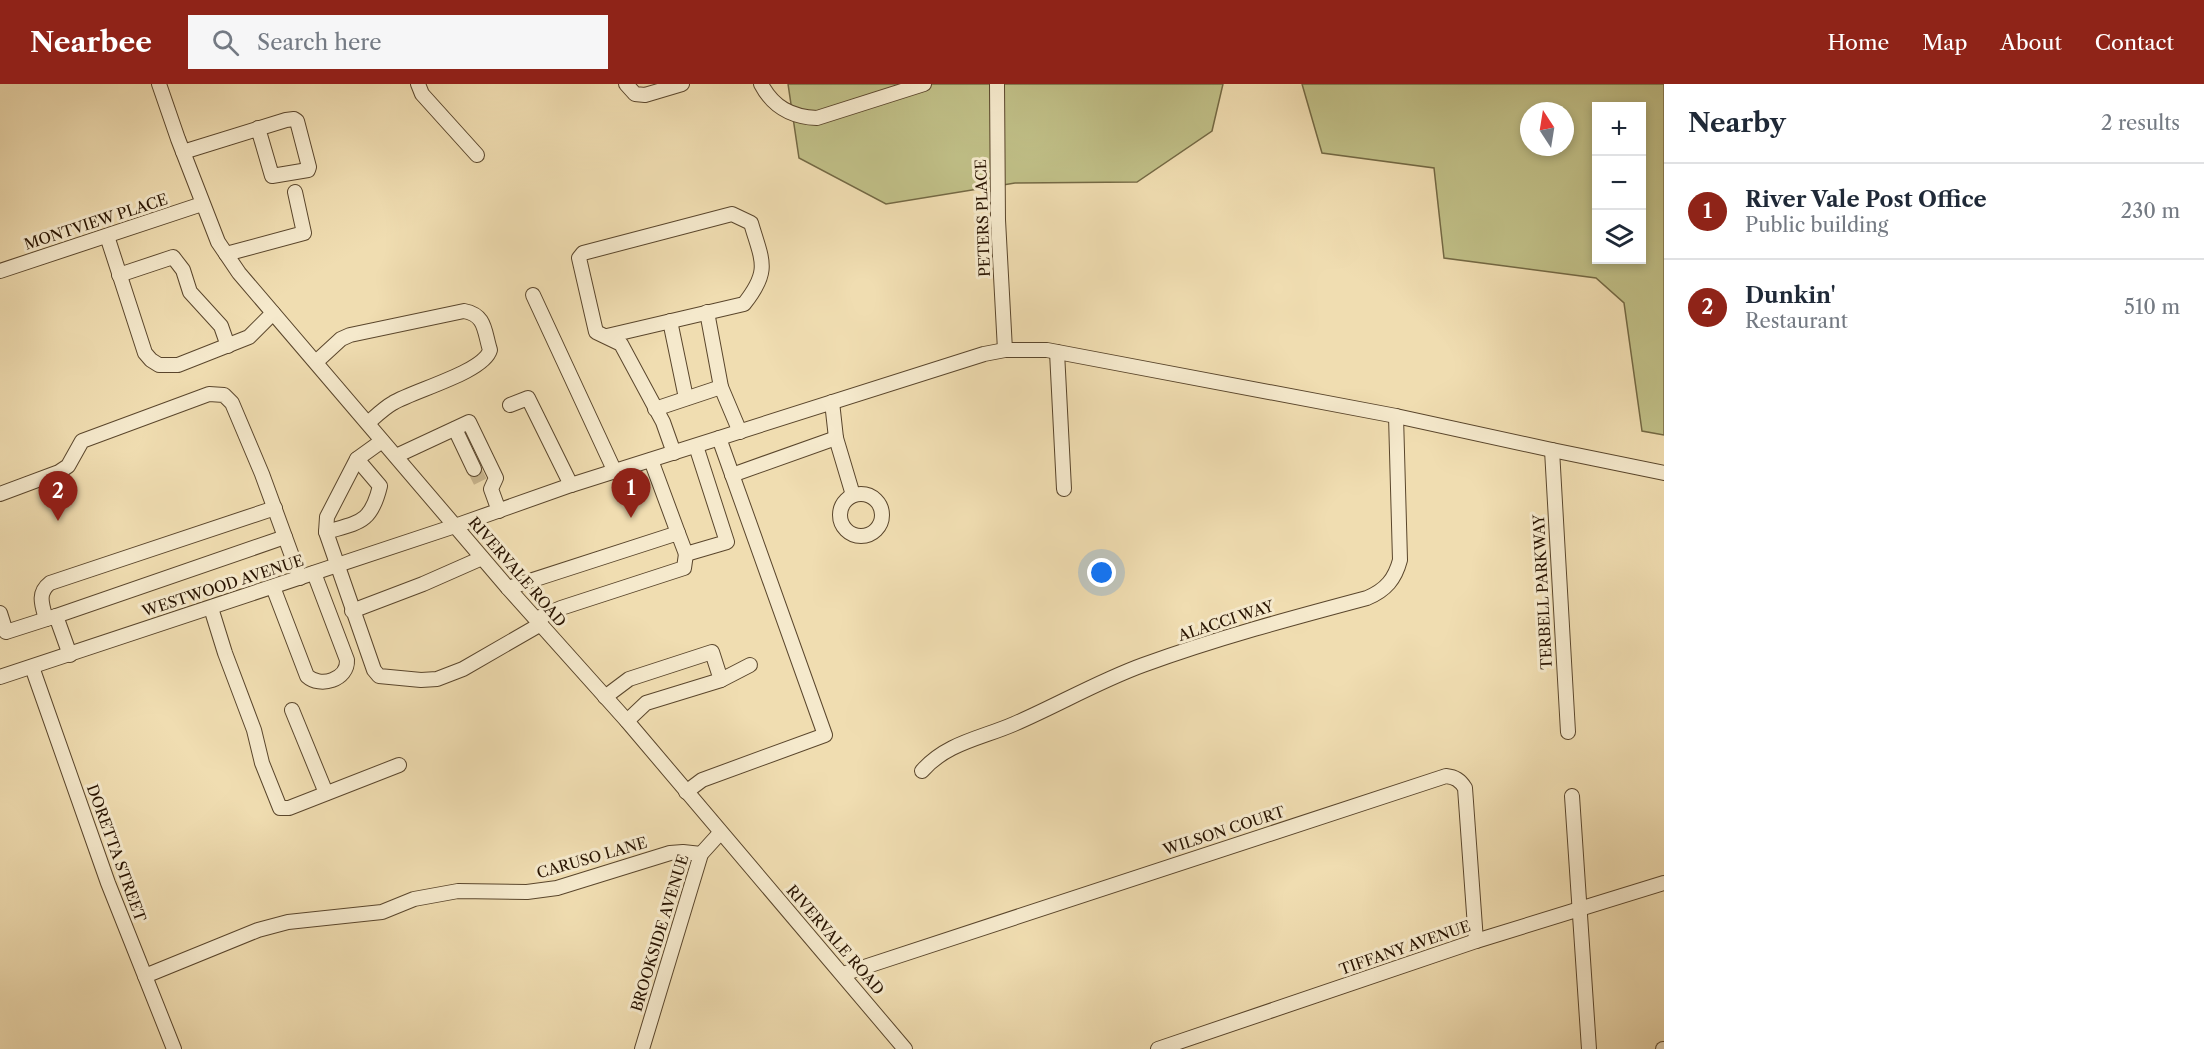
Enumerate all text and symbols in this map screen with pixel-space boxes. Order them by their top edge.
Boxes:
search box [188,15,608,69]
text: Nearbee [30,25,152,59]
icon: search [209,26,242,59]
text: Search here [257,29,382,56]
text: Home [1828,30,1889,55]
text: Map [1922,30,1967,55]
text: About [2000,30,2062,55]
text: Contact [2095,30,2174,55]
north arrow [1520,102,1574,156]
map controls [1592,102,1646,264]
button: + [1592,102,1646,156]
text: Nearby [1688,107,1786,139]
text: 2 results [2101,111,2180,135]
button: − [1592,156,1646,210]
street label: PETERS PLACE [971,159,994,277]
text: River Vale Post Office [1745,186,1987,213]
street label: MONTVIEW PLACE [22,189,170,254]
text: 1 [1703,199,1712,223]
text: 230 m [2121,199,2180,223]
button: layers [1592,210,1646,264]
text: Public building [1745,213,1888,237]
text: Dunkin' [1745,282,1836,309]
text: 2 [1702,295,1713,319]
text: 510 m [2124,295,2180,319]
text: Restaurant [1745,309,1848,333]
pin: 1 [612,468,650,518]
pin: 2 [38,472,78,521]
street label: RIVERVALE ROAD [465,513,570,630]
street label: TERBELL PARKWAY [1529,514,1556,670]
street label: WESTWOOD AVENUE [139,550,306,621]
your location [1087,558,1116,587]
street label: ALACCI WAY [1175,596,1277,645]
street label: DORETTA STREET [83,782,150,925]
street label: WILSON COURT [1160,802,1288,859]
street label: CARUSO LANE [534,833,649,882]
street label: BROOKSIDE AVENUE [627,852,692,1014]
street label: RIVERVALE ROAD [783,881,888,998]
street label: TIFFANY AVENUE [1337,916,1473,979]

